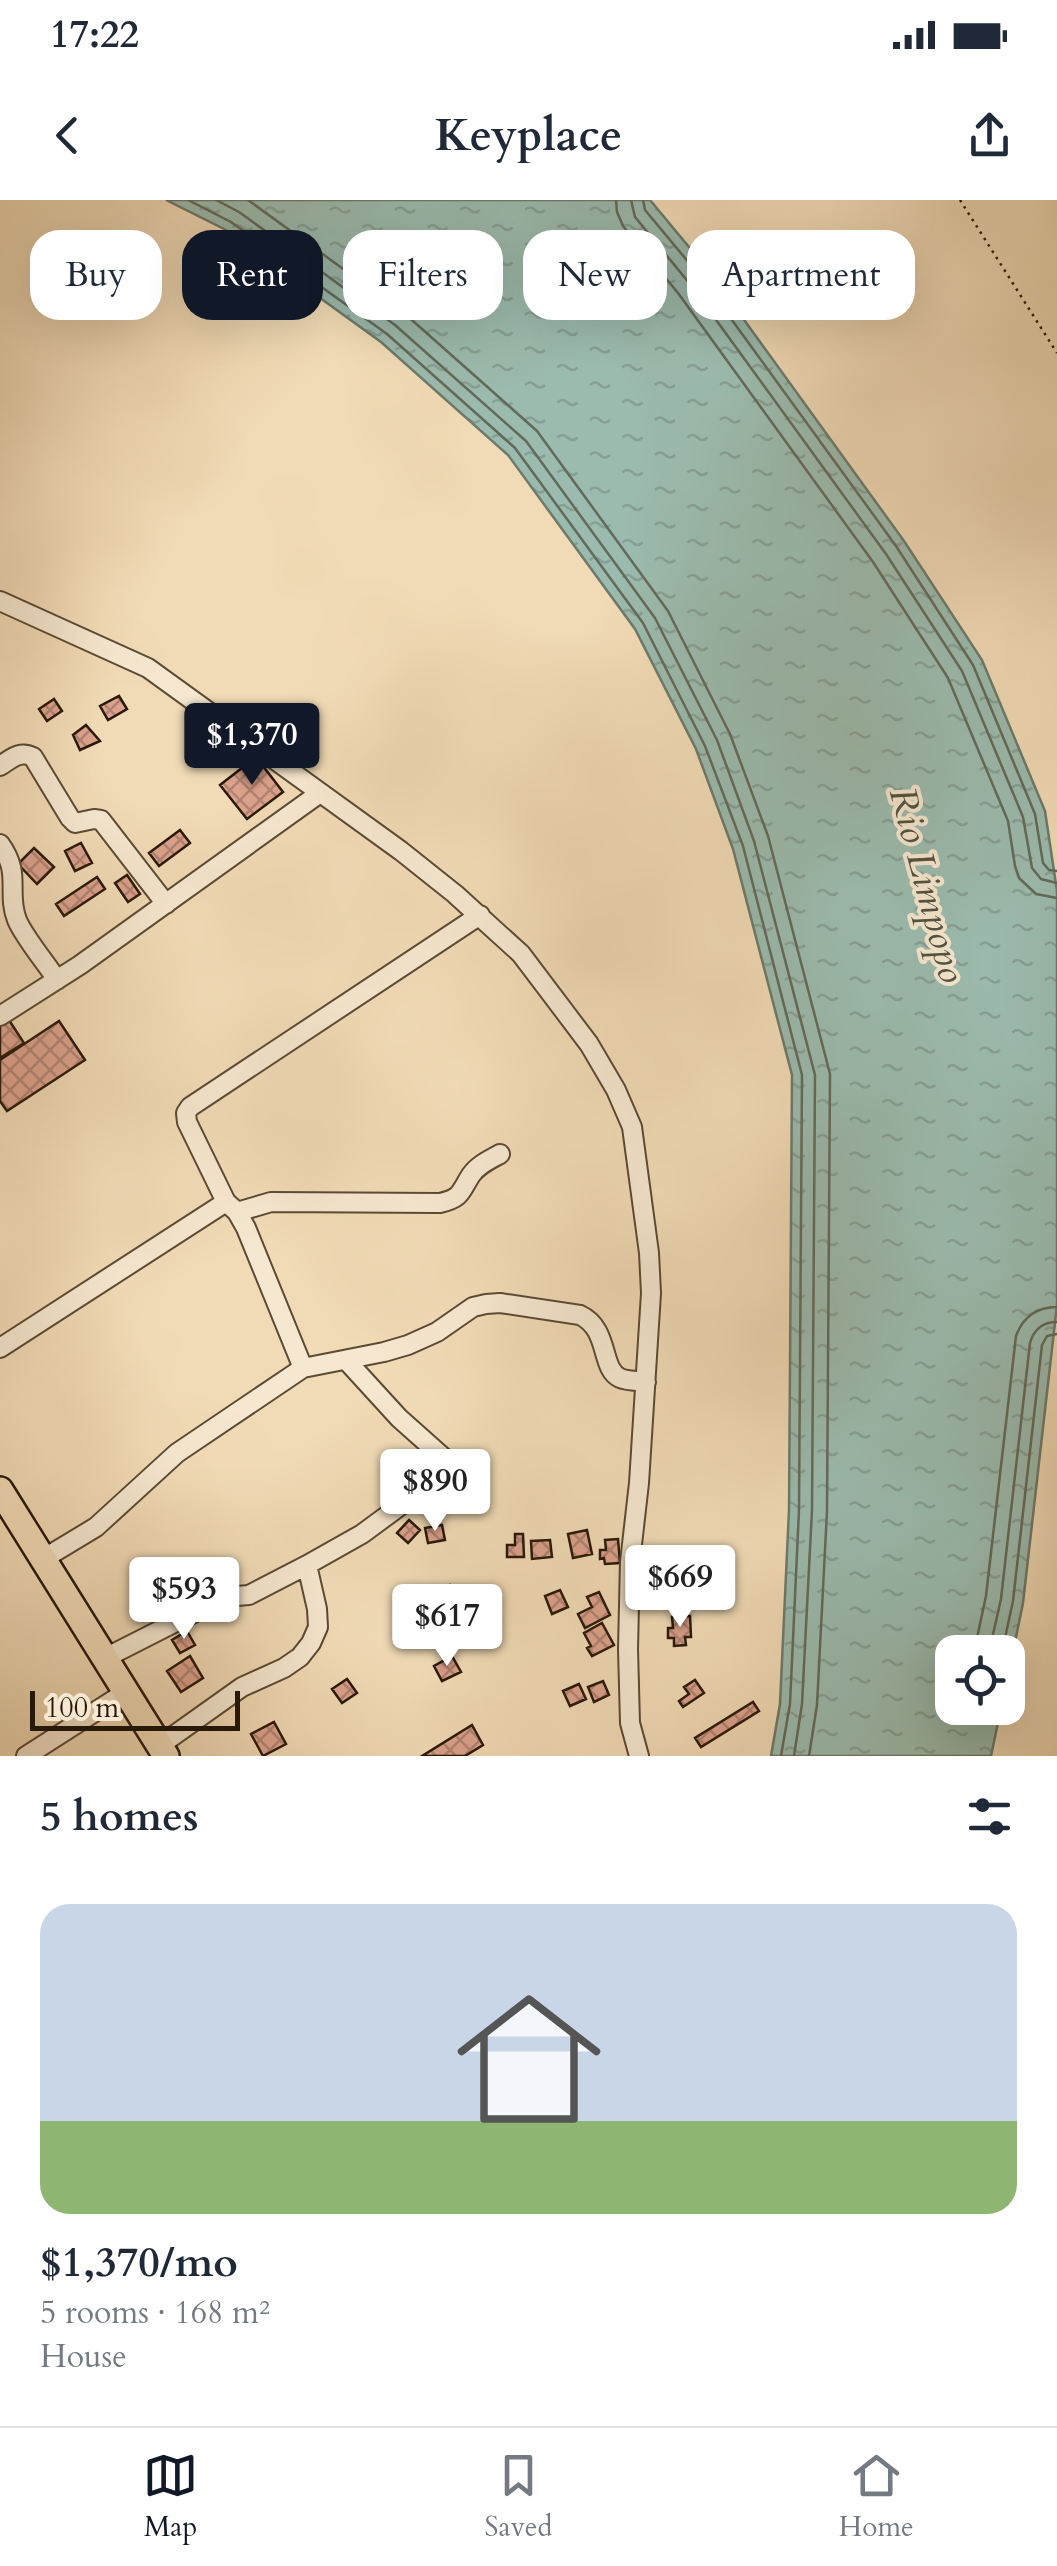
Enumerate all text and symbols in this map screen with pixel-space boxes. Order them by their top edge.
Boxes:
text: 17:22 [50,9,139,61]
text: Keyplace [435,105,622,166]
icon: back [40,108,95,163]
icon: share [962,108,1017,163]
chip: Buy [30,230,162,320]
chip: Rent [182,230,323,320]
chip: Filters [343,230,503,320]
chip: New [523,230,667,320]
chip: Apartment [687,230,915,320]
pin: $1,370 [171,703,333,788]
text: $1,370 [206,713,298,757]
water label: Rio Limpopo [876,781,978,989]
pin: $890 [376,1449,494,1534]
text: $890 [402,1459,468,1503]
pin: $669 [621,1545,739,1630]
text: $669 [647,1555,713,1599]
pin: $593 [125,1557,243,1642]
text: $593 [151,1567,217,1611]
pin: $617 [388,1584,506,1669]
text: $617 [414,1594,480,1638]
map controls [935,1635,1025,1725]
button: locate [935,1635,1025,1725]
scale bar [30,1686,240,1731]
text: 100 m [45,1689,119,1727]
text: 5 homes [40,1788,198,1845]
icon: filters [962,1789,1017,1844]
icon: home [439,1969,619,2149]
text: $1,370/mo [40,2234,238,2291]
text: 5 rooms · 168 m² [40,2291,270,2335]
text: House [40,2335,127,2379]
tab: Map [143,2448,198,2546]
tab: Saved [485,2448,552,2546]
tab: Home [839,2448,914,2546]

